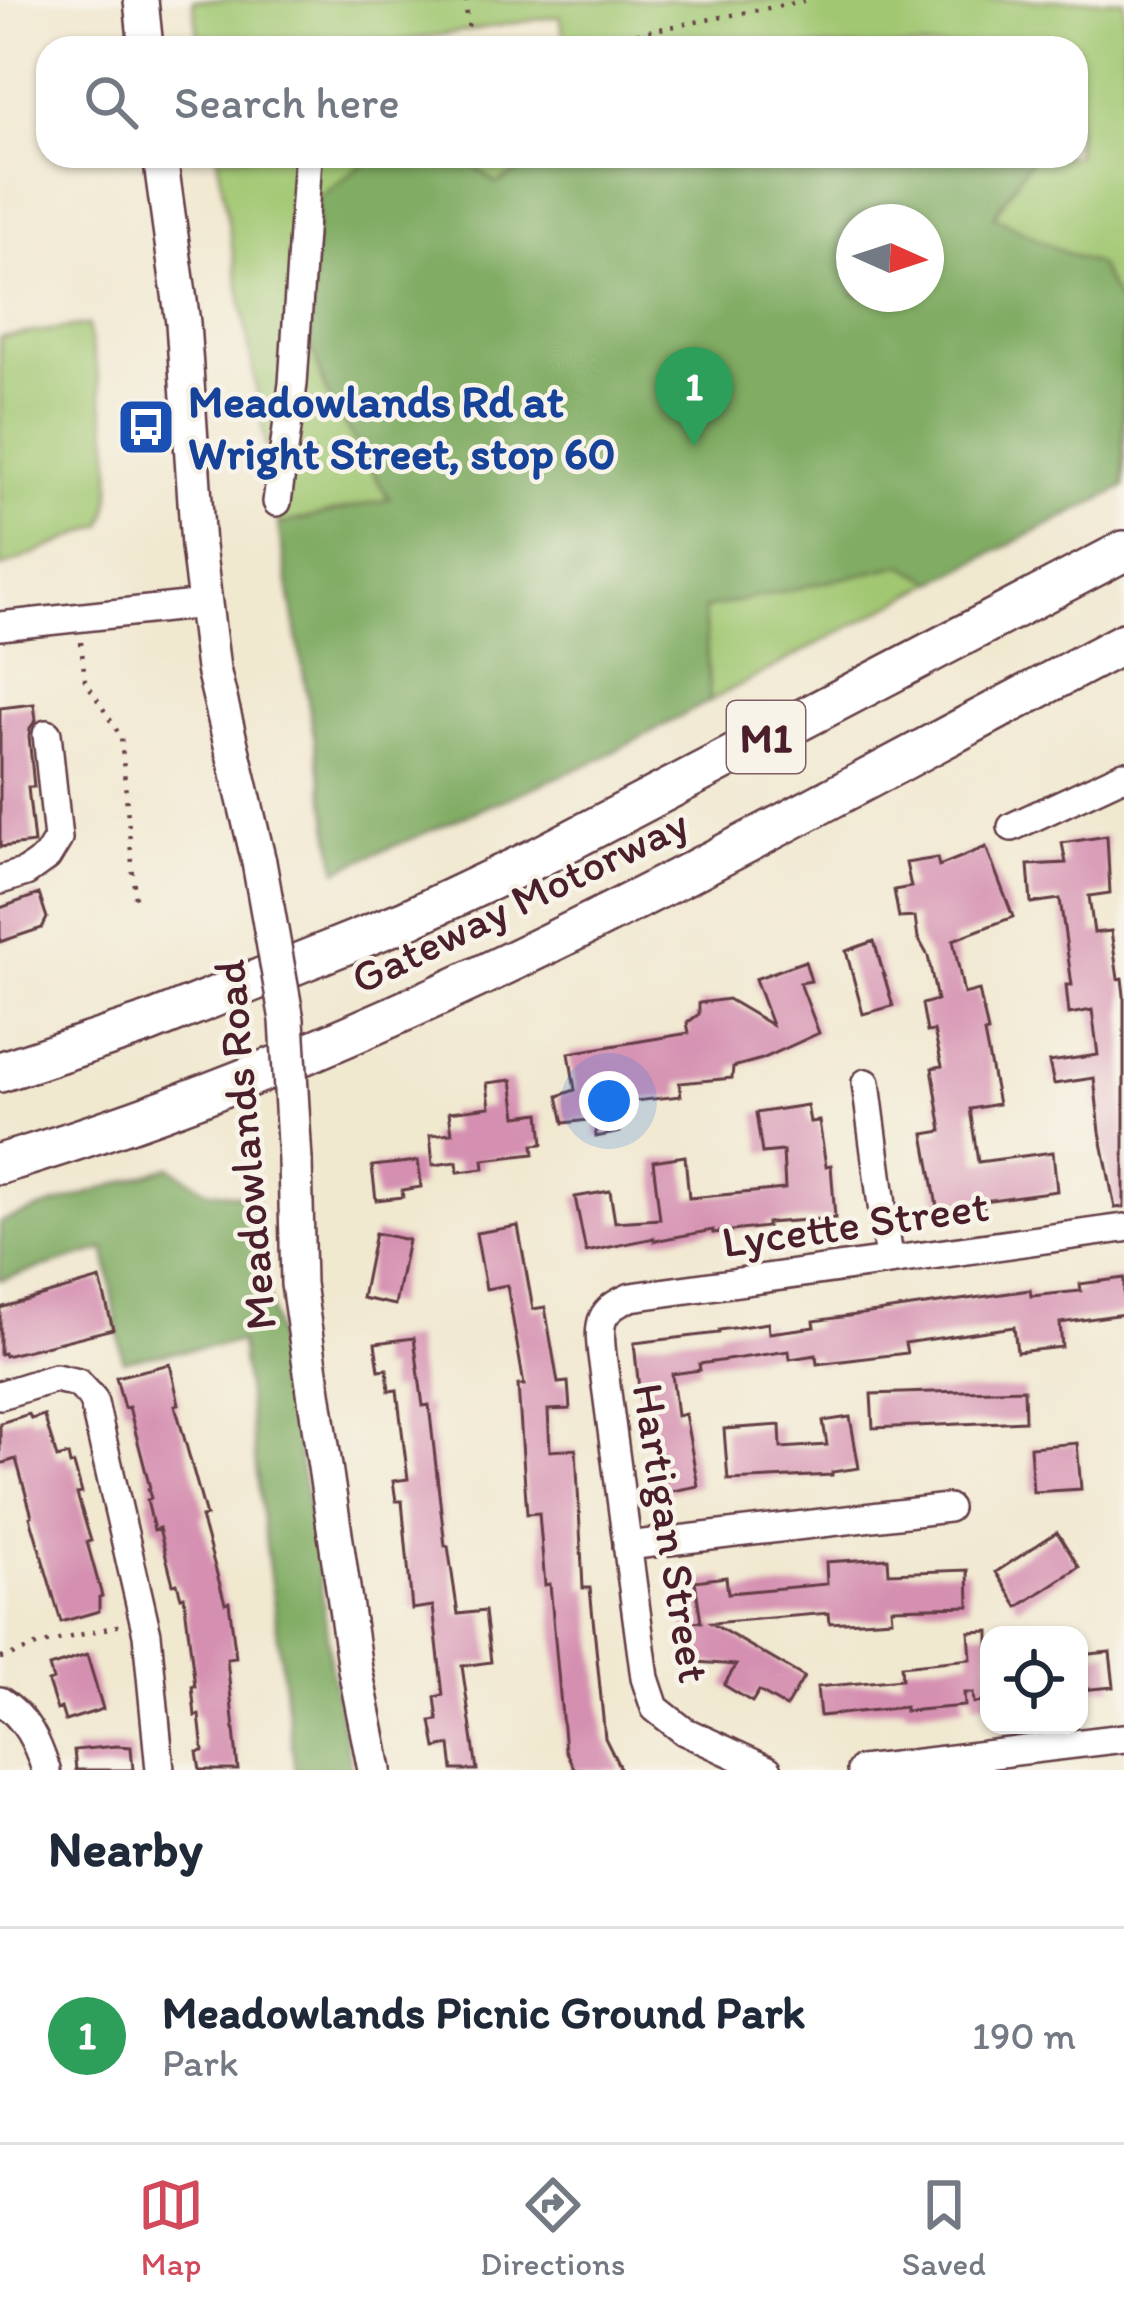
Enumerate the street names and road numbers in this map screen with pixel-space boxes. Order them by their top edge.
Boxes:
road number: M1 [727,701,805,773]
street label: Gateway Motorway [342,795,696,1005]
street label: Meadowlands Road [201,957,287,1332]
street label: Lycette Street [718,1178,992,1268]
street label: Hartigan Street [622,1379,722,1687]

